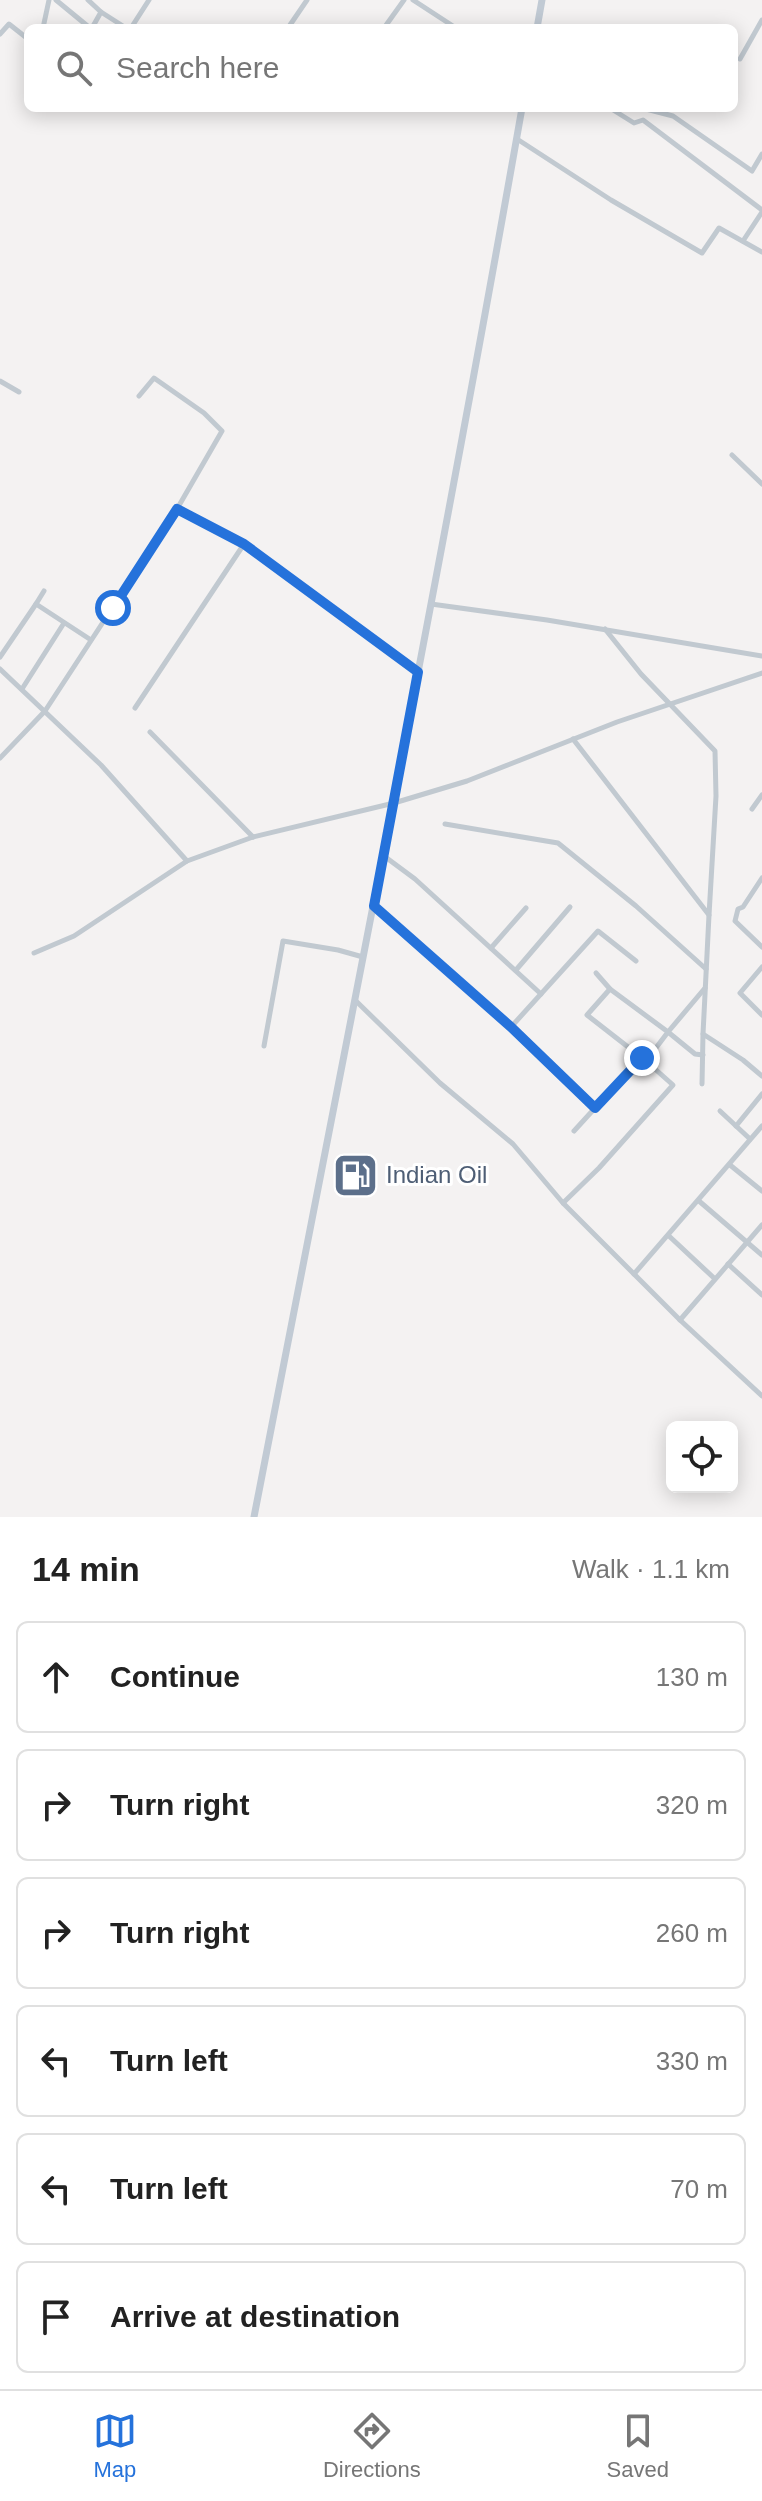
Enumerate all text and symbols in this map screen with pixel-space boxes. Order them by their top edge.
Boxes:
search box [24,24,738,112]
icon: search [52,46,96,90]
text: Search here [116,51,279,84]
route start [95,590,131,626]
route end [624,1040,660,1076]
fuel station icon: Indian Oil [331,1151,379,1199]
place label: Indian Oil [386,1161,487,1188]
map controls [666,1421,738,1493]
button: locate [666,1421,738,1493]
text: 14 min [32,1550,140,1588]
text: Walk · 1.1 km [572,1554,730,1584]
icon: ahead [34,1655,78,1699]
text: Continue [110,1660,240,1693]
text: 130 m [656,1662,728,1692]
icon: right [34,1783,78,1827]
text: Turn right [110,1788,249,1821]
text: 320 m [656,1790,728,1820]
icon: right [34,1911,78,1955]
text: Turn right [110,1916,249,1949]
text: 260 m [656,1918,728,1948]
icon: left [34,2039,78,2083]
text: Turn left [110,2044,228,2077]
text: 330 m [656,2046,728,2076]
icon: left [34,2167,78,2211]
text: Turn left [110,2172,228,2205]
text: 70 m [670,2174,728,2204]
icon: arrive [34,2295,78,2339]
text: Arrive at destination [110,2300,400,2333]
tab: Map [93,2409,137,2483]
tab: Directions [323,2409,421,2483]
tab: Saved [607,2409,669,2483]

